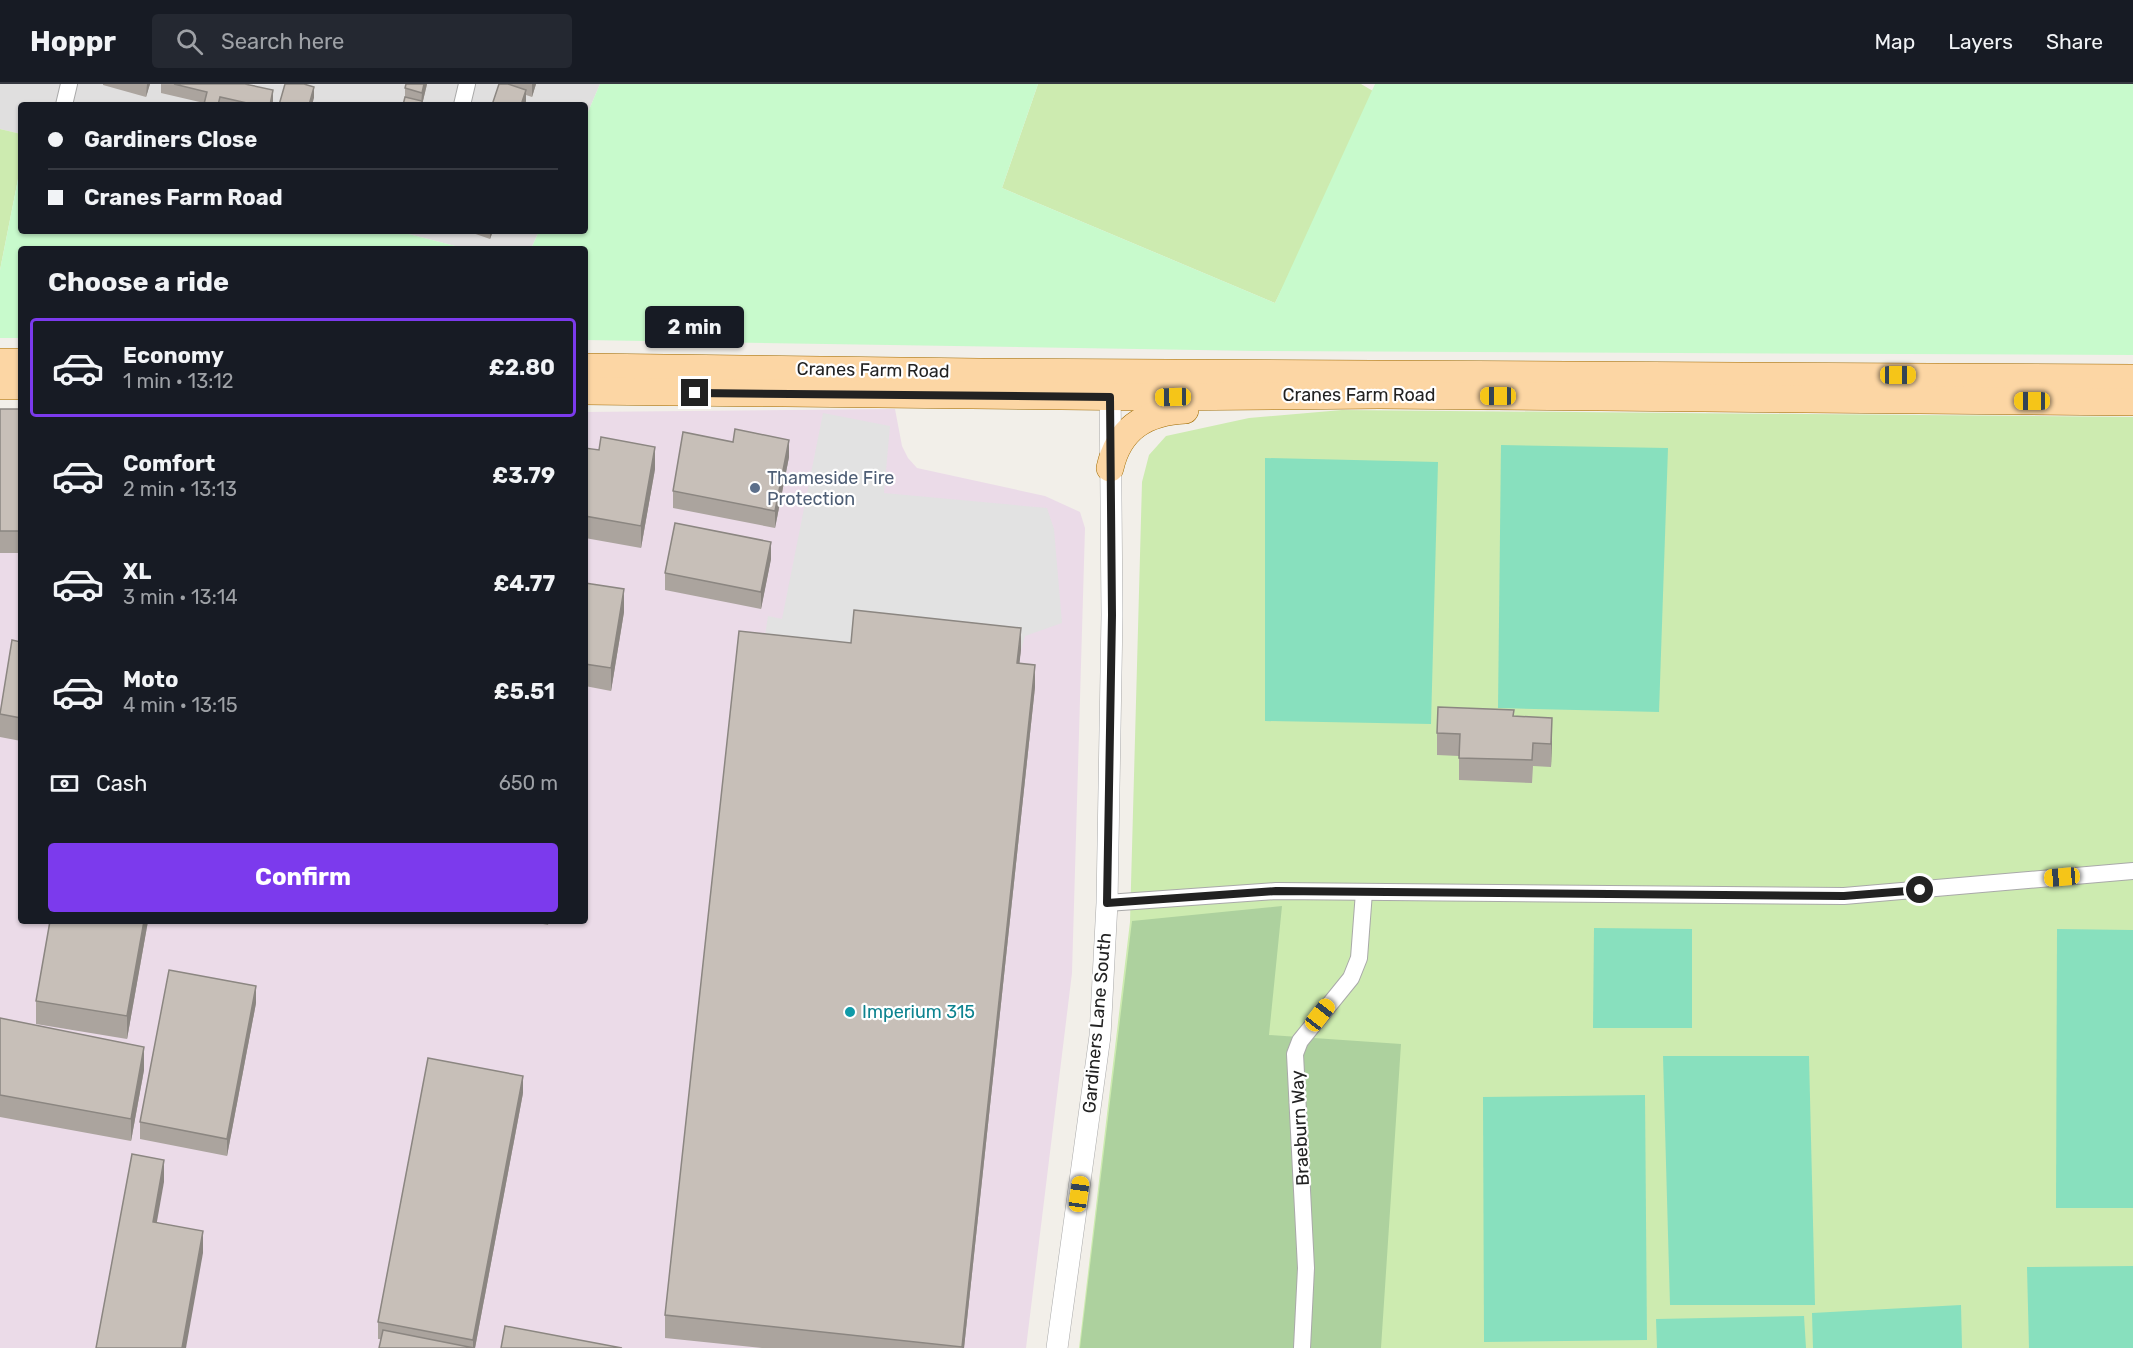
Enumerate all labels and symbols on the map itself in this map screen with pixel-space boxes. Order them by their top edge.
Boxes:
callout: 2 min [646,306,744,348]
street label: Cranes Farm Road [796,358,950,382]
car [1880,366,1916,384]
route end [681,379,708,406]
street label: Cranes Farm Road [1282,384,1436,406]
car [1480,387,1516,405]
car [1155,388,1191,406]
car [2014,392,2050,410]
place label: Thameside Fire Protection [767,467,894,510]
marker: Thameside Fire Protection [748,481,762,495]
car [2043,866,2081,888]
route start [1906,876,1933,903]
street label: Gardiners Lane South [1078,932,1116,1114]
car [1302,995,1338,1035]
place label: Imperium 315 [862,1001,975,1023]
marker: Imperium 315 [843,1005,857,1019]
street label: Braeburn Way [1286,1070,1314,1186]
car [1068,1175,1090,1213]

